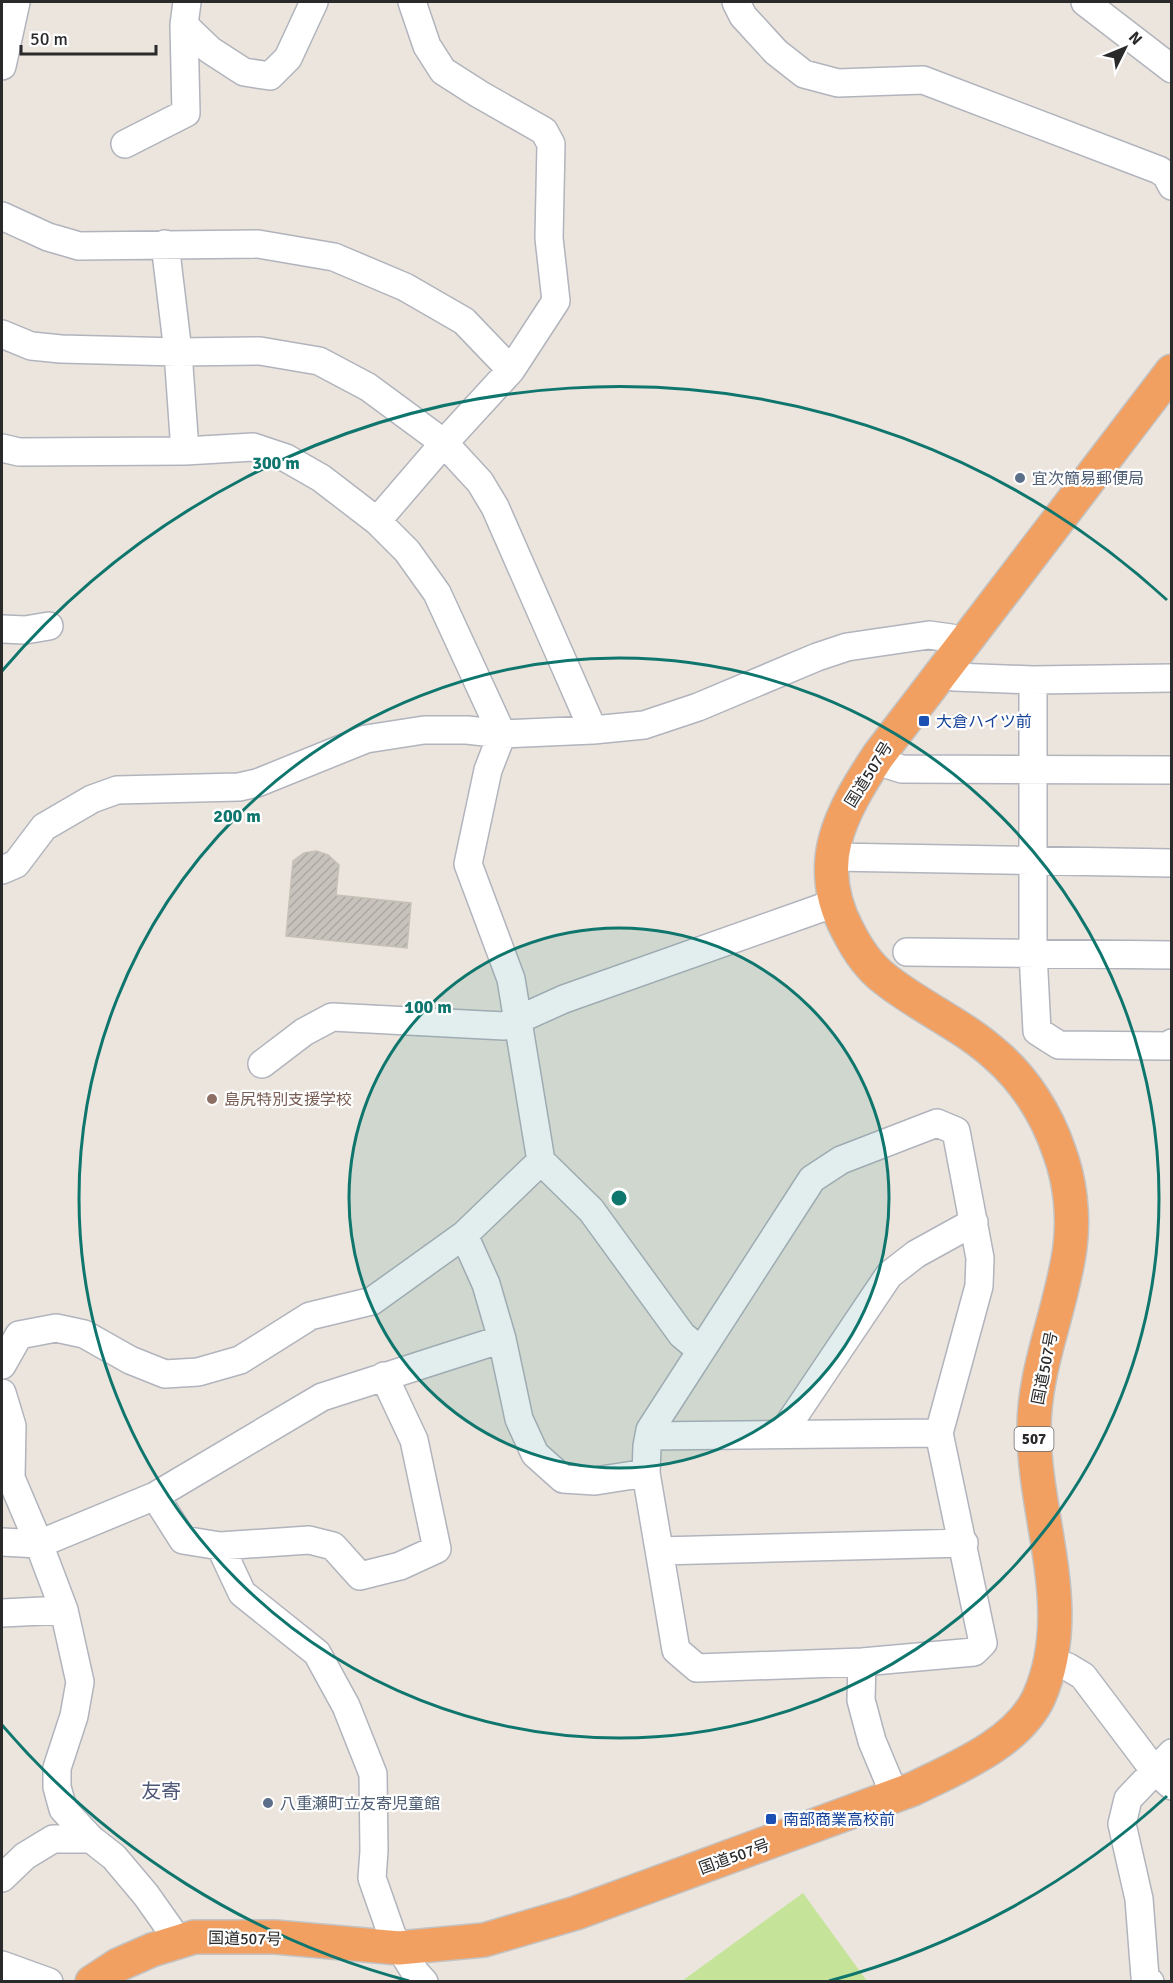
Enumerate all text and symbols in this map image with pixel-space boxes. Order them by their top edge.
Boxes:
scale bar [21,18,156,56]
north arrow [1095,18,1155,78]
text: 50 m [30,28,68,50]
text: N [1124,28,1146,49]
text: 300 m [252,452,300,474]
place label: 宜次簡易郵便局 [1032,469,1144,489]
marker: 宜次簡易郵便局 [1013,471,1027,485]
place label: 大倉ハイツ前 [936,712,1032,732]
marker: 大倉ハイツ前 [917,714,931,728]
street label: 国道507号 [841,738,897,811]
text: 200 m [213,805,261,827]
text: 100 m [404,996,452,1018]
place label: 島尻特別支援学校 [224,1090,352,1110]
marker: 島尻特別支援学校 [205,1092,219,1106]
centre of rings [609,1188,629,1208]
street label: 国道507号 [1028,1330,1062,1406]
road number: 507 [1014,1427,1054,1451]
district label: 友寄 [141,1779,181,1804]
place label: 八重瀬町立友寄児童館 [280,1794,440,1814]
marker: 八重瀬町立友寄児童館 [261,1796,275,1810]
place label: 南部商業高校前 [783,1810,895,1830]
marker: 南部商業高校前 [764,1812,778,1826]
street label: 国道507号 [696,1835,772,1879]
street label: 国道507号 [208,1928,282,1950]

